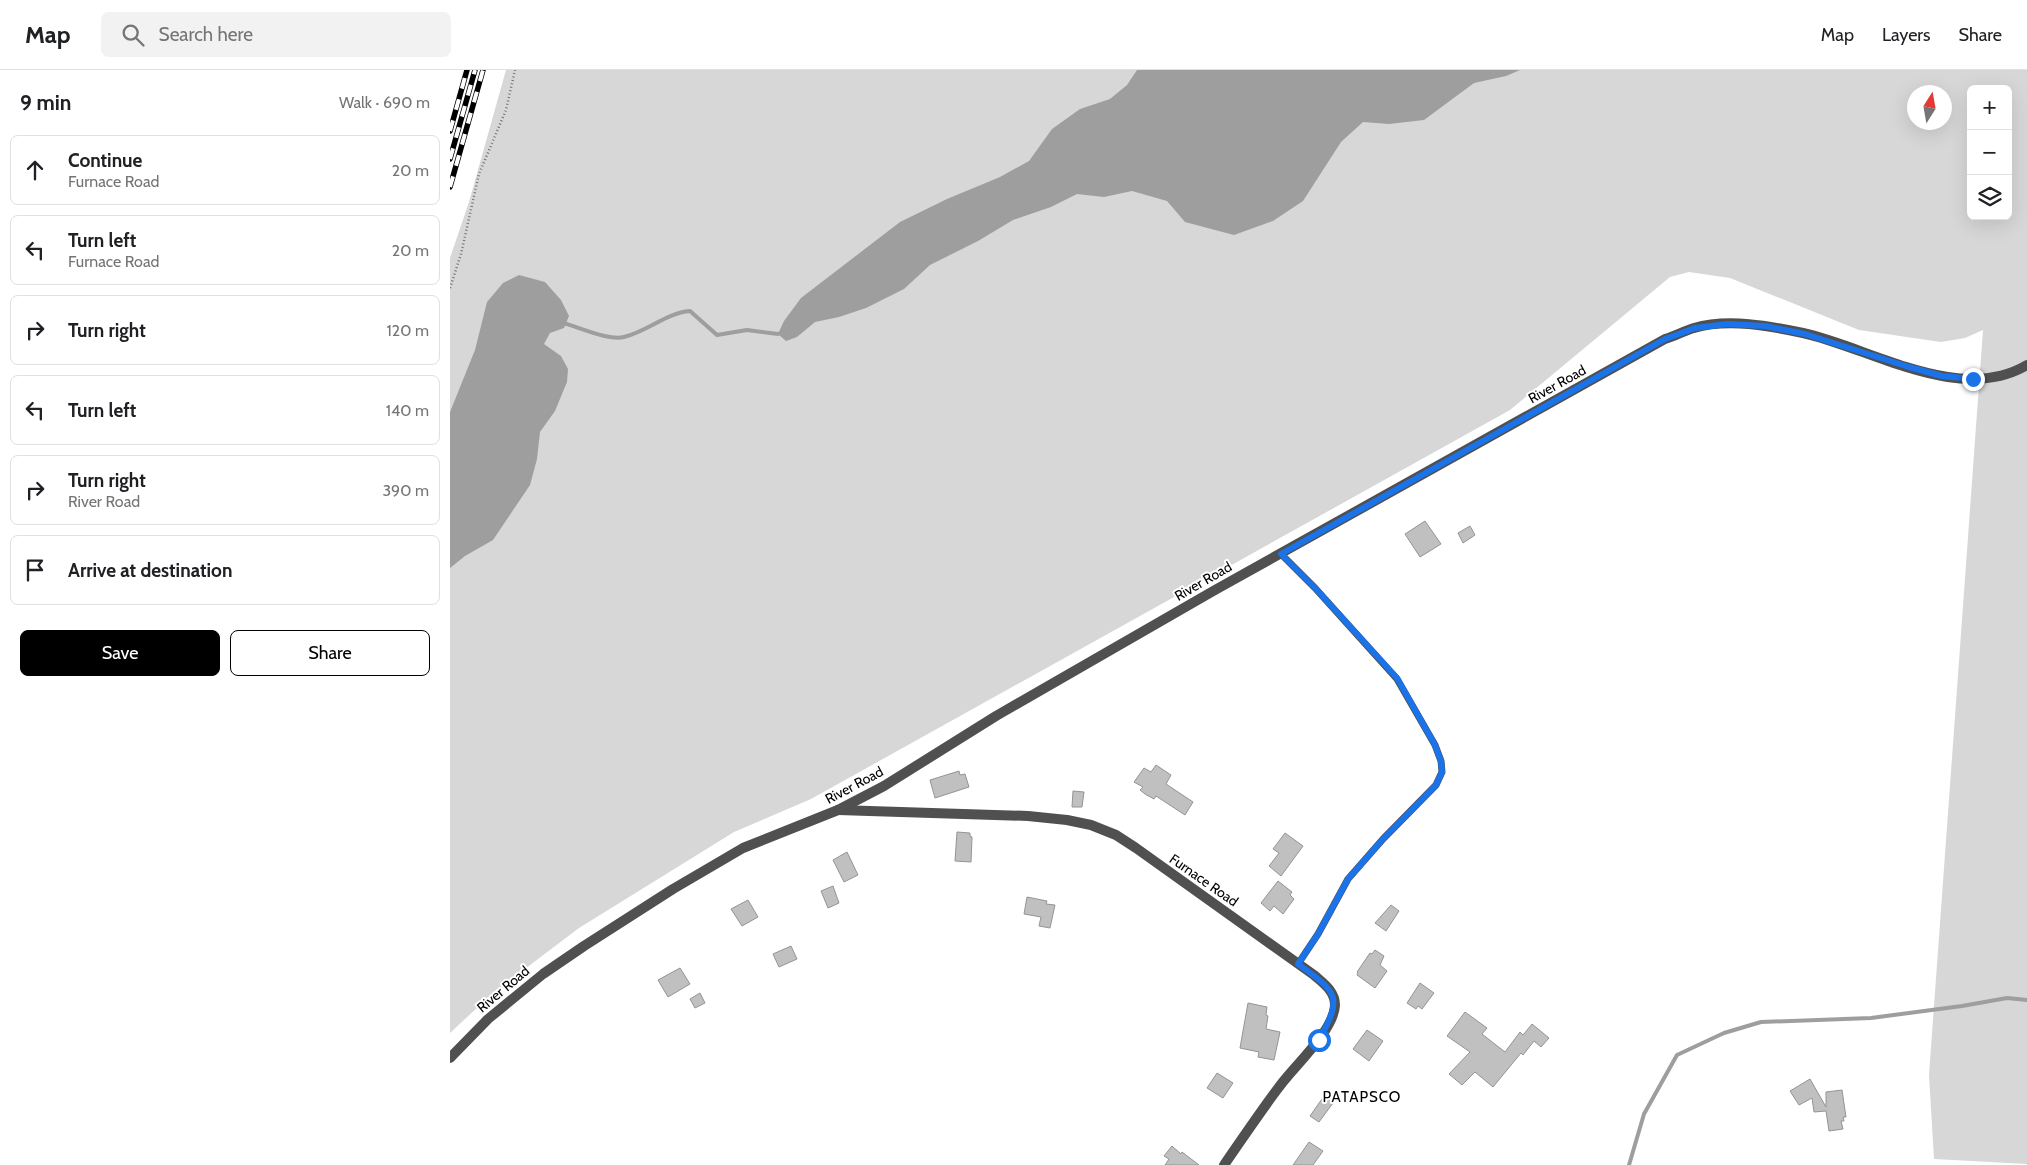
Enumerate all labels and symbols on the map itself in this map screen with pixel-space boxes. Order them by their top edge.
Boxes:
north arrow [1907,85,1952,130]
street label: River Road [1525,361,1589,407]
route end [1962,368,1985,391]
street label: River Road [1171,557,1235,605]
street label: River Road [822,762,886,808]
street label: Furnace Road [1166,850,1242,910]
street label: River Road [473,962,533,1016]
route start [1308,1029,1331,1052]
district label: PATAPSCO [1323,1088,1401,1106]

